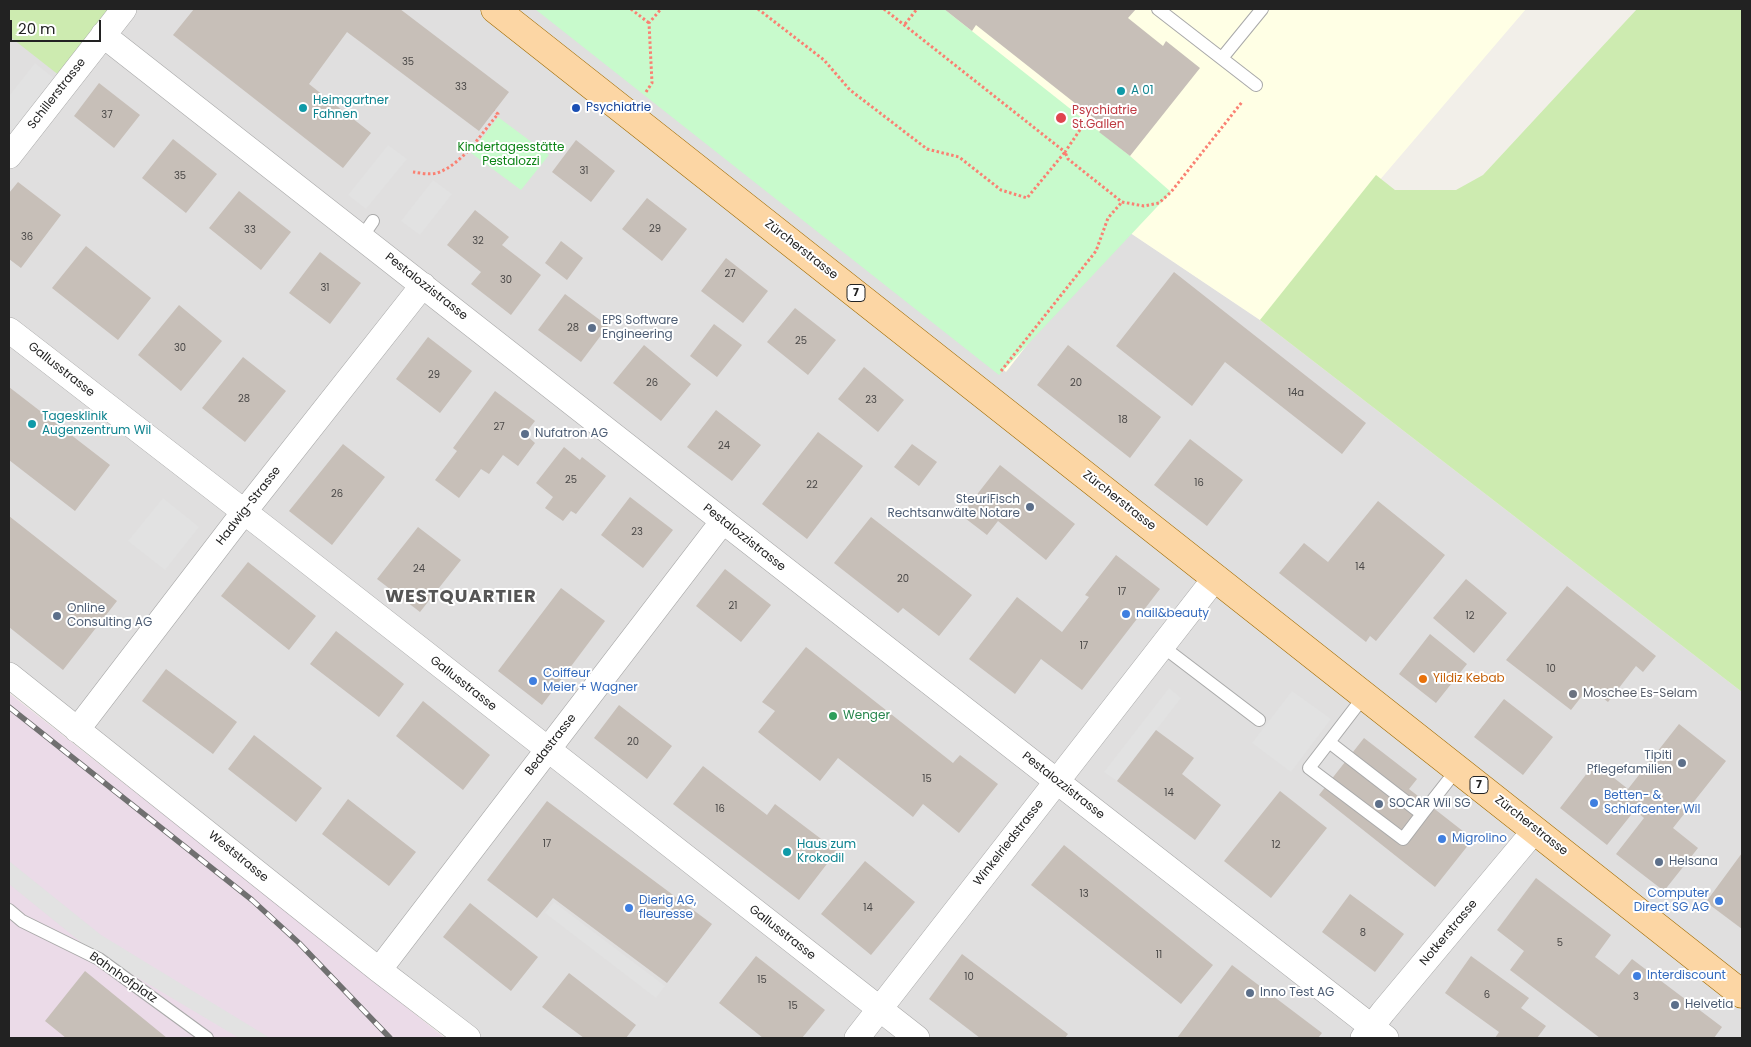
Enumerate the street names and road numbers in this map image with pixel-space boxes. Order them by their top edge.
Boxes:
street label: Schillerstrasse [25,56,89,132]
street label: Zürcherstrasse [762,217,840,283]
street label: Pestalozzistrasse [382,250,470,324]
road number: 7 [847,284,865,302]
street label: Gallusstrasse [25,340,97,400]
street label: Hadwig-Strasse [214,464,284,548]
street label: Zürcherstrasse [1080,468,1158,534]
street label: Pestalozzistrasse [700,501,788,575]
street label: Gallusstrasse [427,654,499,714]
street label: Bedastrasse [522,711,580,779]
street label: Pestalozzistrasse [1019,749,1107,823]
road number: 7 [1470,776,1488,794]
street label: Zürcherstrasse [1492,793,1570,859]
street label: Winkelriedstrasse [971,797,1047,889]
street label: Weststrasse [205,828,271,886]
street label: Notkerstrasse [1417,897,1481,969]
street label: Gallusstrasse [746,903,818,963]
street label: Bahnhofplatz [86,949,160,1007]

